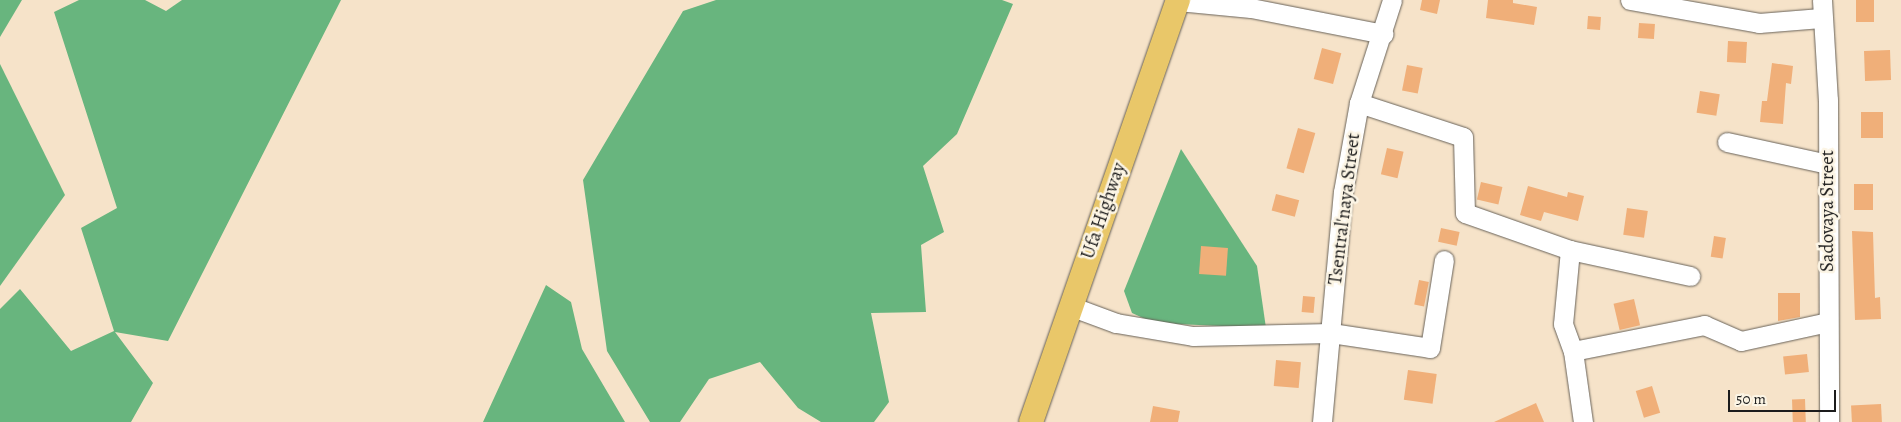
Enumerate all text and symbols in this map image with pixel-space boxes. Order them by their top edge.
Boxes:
street label: Tsentral'naya Street [1324,132,1366,286]
street label: Sadovaya Street [1817,150,1839,272]
street label: Ufa Highway [1077,160,1131,262]
scale bar [1731,380,1838,412]
text: 50 m [1736,389,1766,409]

